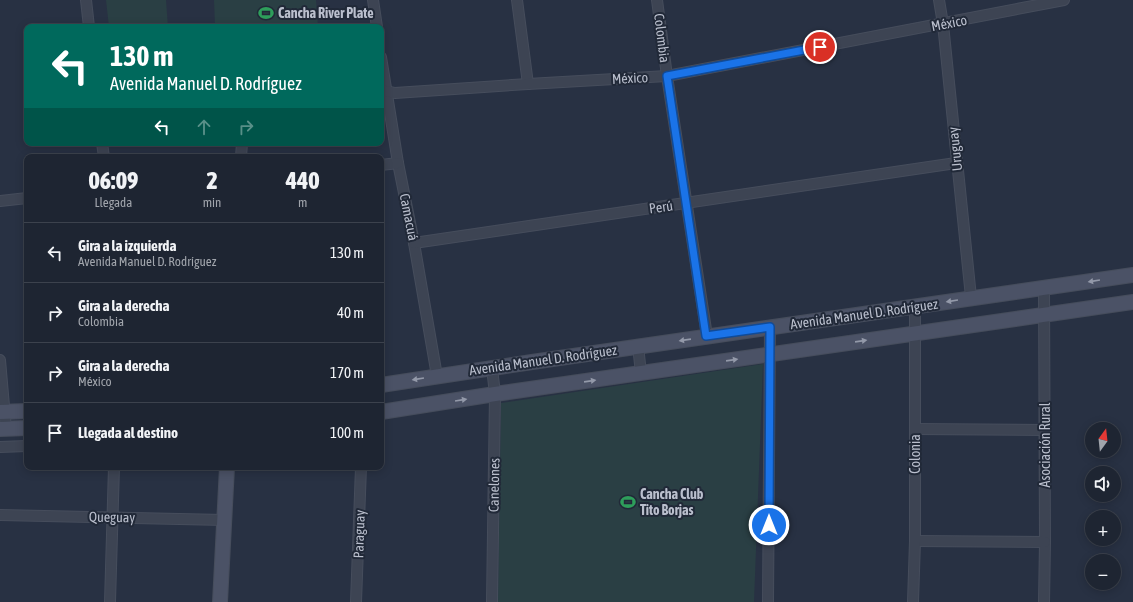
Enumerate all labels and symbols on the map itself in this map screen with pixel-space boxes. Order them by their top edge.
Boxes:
sports icon: Cancha River Plate [257,4,275,22]
place label: Cancha River Plate [278,5,374,21]
street label: Colombia [651,12,673,64]
street label: México [930,12,968,34]
pin [803,30,837,64]
street label: México [611,69,649,87]
street label: Uruguay [945,126,965,172]
street label: Camacuá [397,192,421,242]
street label: Perú [648,197,674,217]
one-way arrow [1088,278,1101,284]
street label: Avenida Manuel D. Rodríguez [789,296,939,332]
one-way arrow [946,298,958,304]
one-way arrow [679,337,691,343]
one-way arrow [855,338,867,344]
street label: Avenida Manuel D. Rodríguez [468,342,618,378]
one-way arrow [726,357,738,363]
one-way arrow [412,376,424,382]
one-way arrow [584,378,596,384]
one-way arrow [455,396,467,402]
street label: Asociación Rural [1037,402,1053,487]
north arrow [1085,422,1121,458]
street label: Colonia [907,434,923,474]
street label: Canelones [486,458,502,512]
place label: Cancha Club Tito Borjas [640,486,704,518]
sports icon: Cancha Club Tito Borjas [619,493,637,511]
position arrow [748,504,790,546]
street label: Queguay [89,509,136,525]
street label: Paraguay [350,509,368,559]

